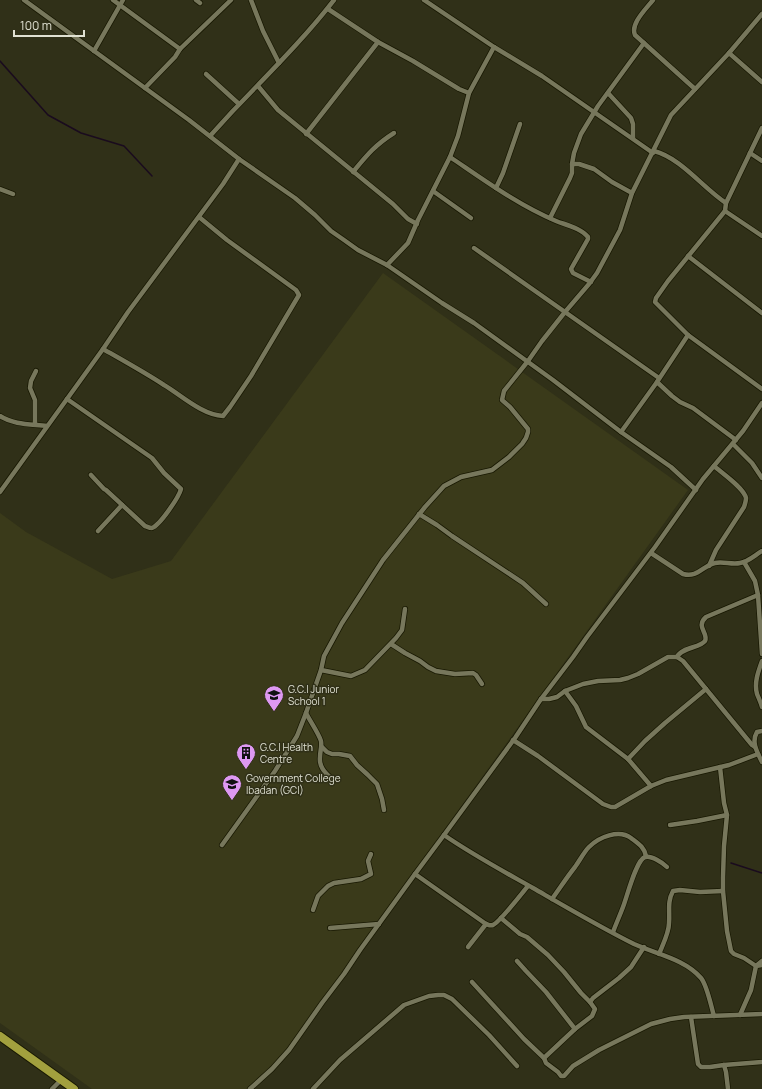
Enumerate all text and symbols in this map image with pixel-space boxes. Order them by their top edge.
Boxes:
scale bar [14,12,84,38]
text: 100 m [20,17,52,34]
place label: G.C.I Junior School 1 [288,682,339,708]
school or university icon: G.C.I Junior School 1 [263,684,285,712]
place label: G.C.I Health Centre [260,740,313,766]
building icon: G.C.I Health Centre [235,742,257,770]
place label: Government College Ibadan (GCI) [246,771,341,797]
school or university icon: Government College Ibadan (GCI) [221,773,243,801]

